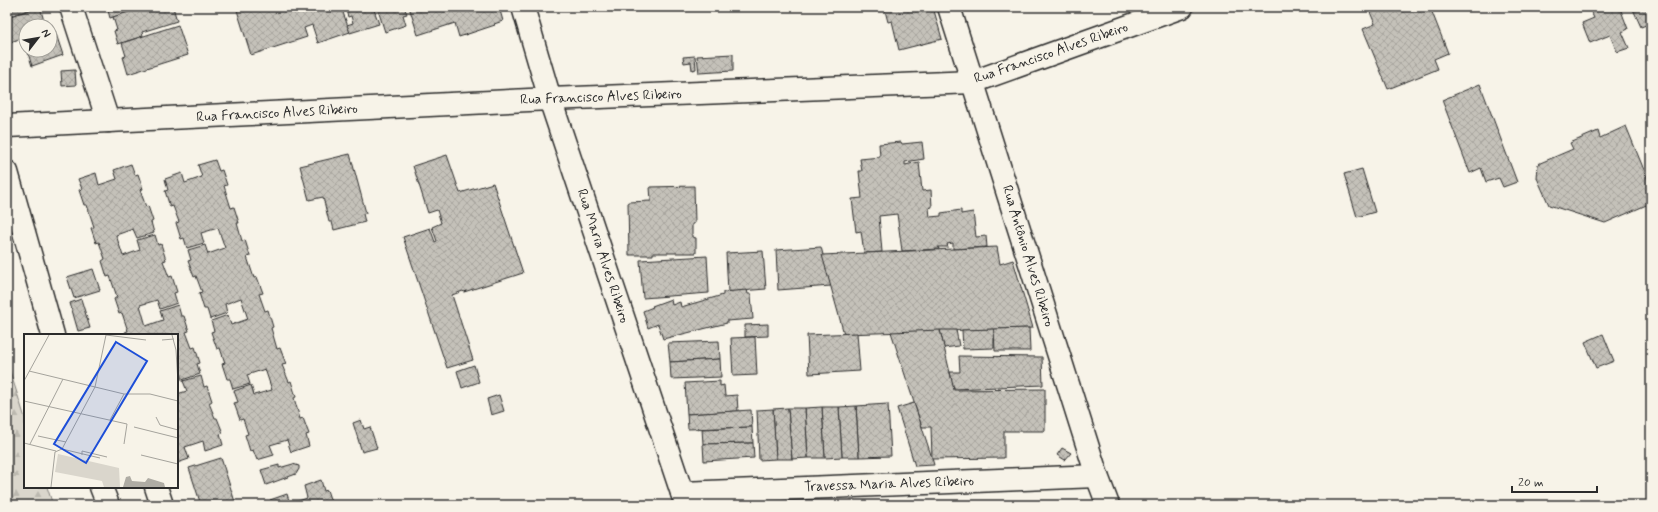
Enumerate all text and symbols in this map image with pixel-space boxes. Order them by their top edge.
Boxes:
north arrow [18,18,58,58]
street label: Rua Francisco Alves Ribeiro [972,18,1130,88]
text: N [38,27,54,40]
street label: Rua Francisco Alves Ribeiro [520,85,682,109]
street label: Rua Francisco Alves Ribeiro [196,100,358,126]
street label: Rua Antônio Alves Ribeiro [998,183,1058,329]
street label: Rua Maria Alves Ribeiro [573,187,633,325]
inset map [24,334,178,488]
scale bar [1512,468,1597,494]
street label: Travessa Maria Alves Ribeiro [804,472,974,496]
text: 20 m [1518,475,1544,491]

